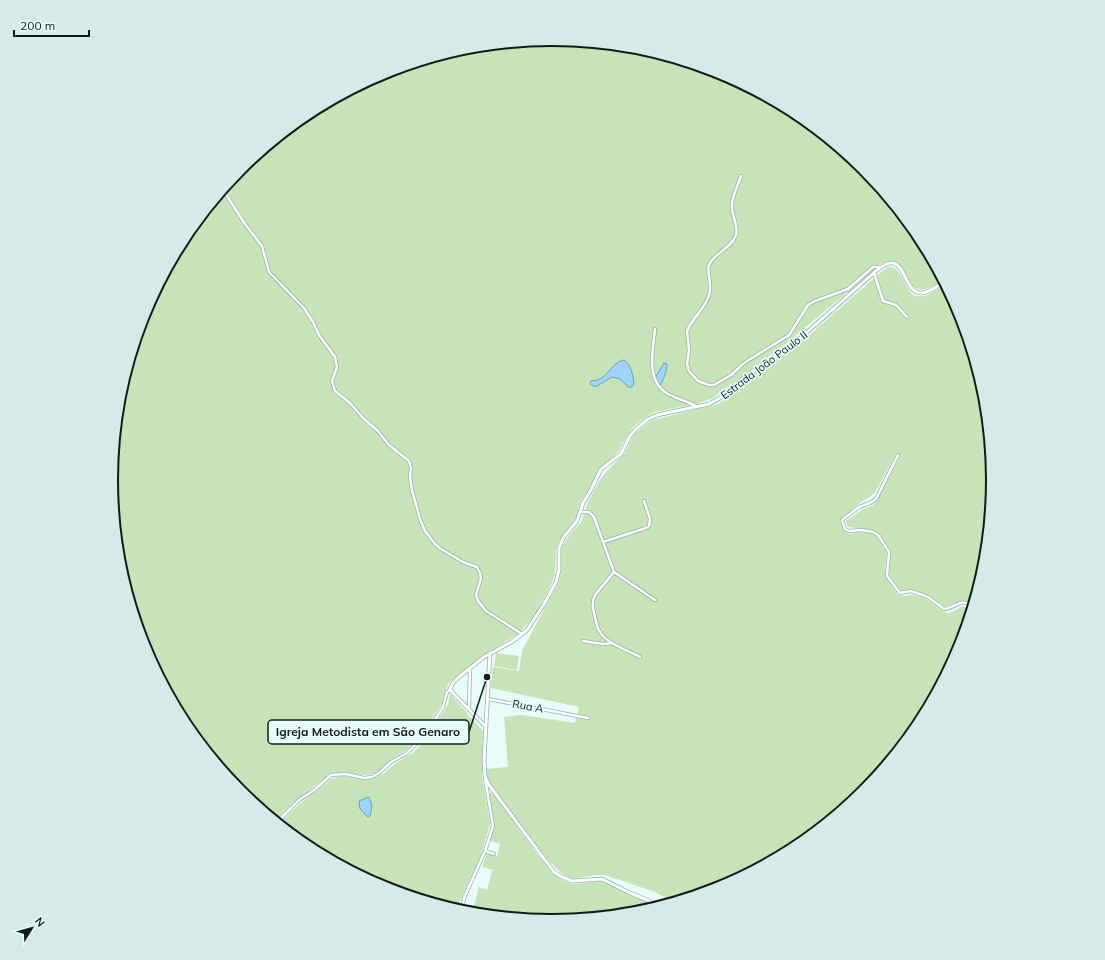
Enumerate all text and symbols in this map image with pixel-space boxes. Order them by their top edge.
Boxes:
scale bar [14,12,89,38]
text: 200 m [20,18,55,33]
street label: Estrada João Paulo II [718,328,810,402]
street label: Rua A [511,696,545,716]
callout: Igreja Metodista em São Genaro [268,720,469,744]
text: Igreja Metodista em São Genaro [276,724,460,739]
north arrow [12,908,52,948]
text: N [32,914,48,930]

